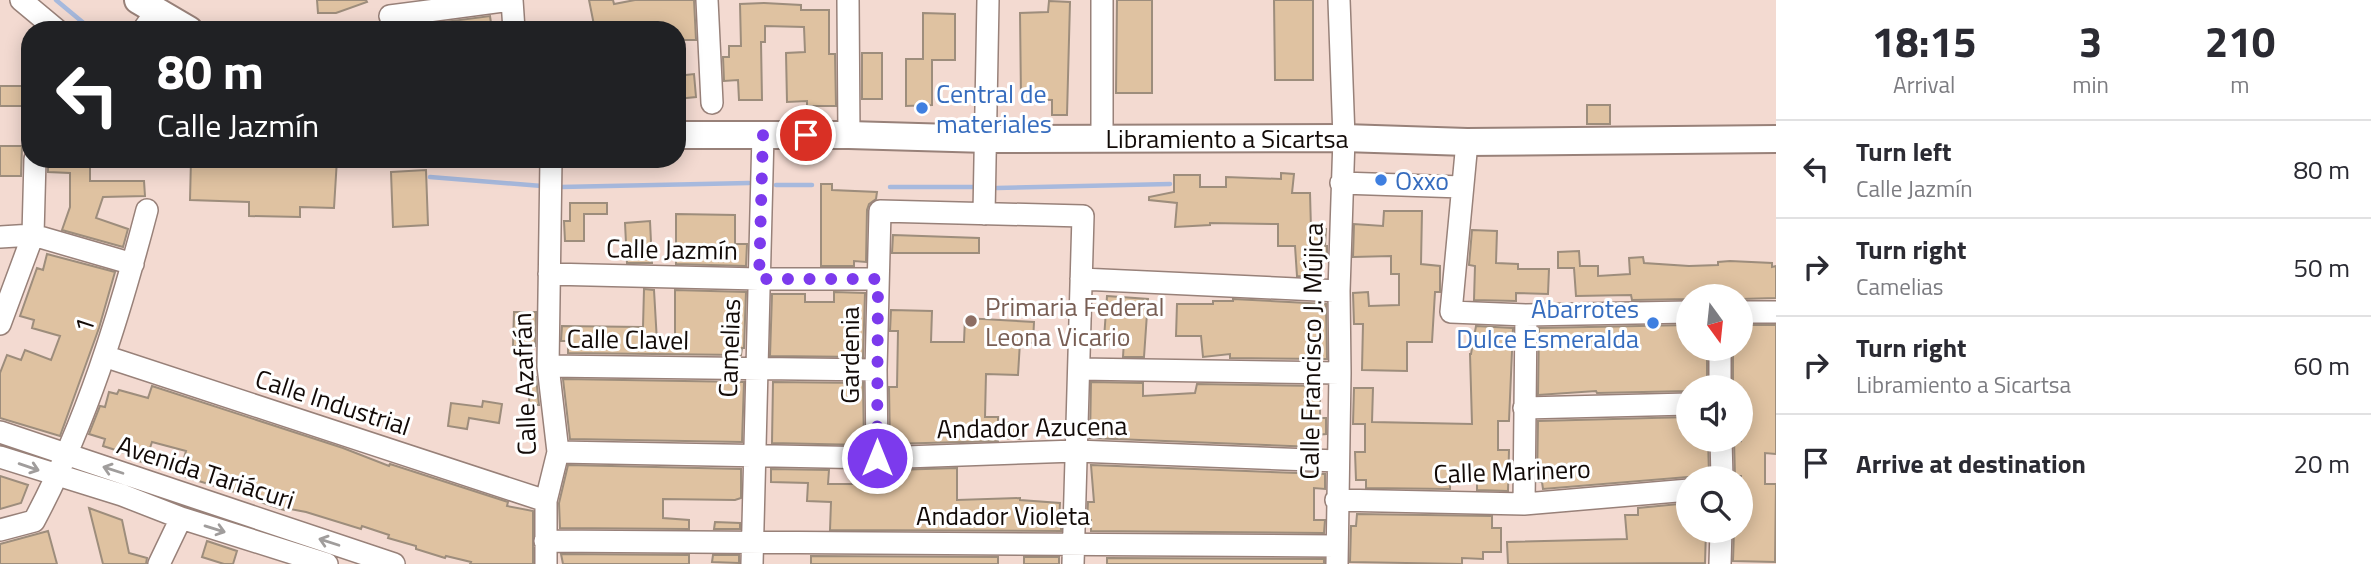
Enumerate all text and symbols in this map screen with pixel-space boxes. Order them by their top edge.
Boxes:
text: 18:15 [1872,9,1977,73]
text: 3 [2079,9,2102,73]
text: 210 [2205,9,2275,73]
text: 80 m [157,33,264,108]
icon: left [42,49,133,140]
text: Arrival [1893,67,1955,102]
text: min [2072,67,2109,102]
text: m [2230,67,2250,102]
place label: Central de materiales [936,74,1052,143]
marker: Central de materiales [914,100,930,116]
text: Calle Jazmín [157,101,319,149]
pin [776,105,836,165]
icon: arrive [787,116,825,154]
street label: Libramiento a Sicartsa [1106,119,1349,158]
text: Turn left [1856,132,1951,171]
icon: left [1797,150,1835,188]
text: 80 m [2293,150,2350,189]
place label: Oxxo [1395,161,1449,200]
text: Calle Jazmín [1856,171,1973,206]
marker: Oxxo [1373,172,1389,188]
street label: Calle Francisco J. Mújica [1289,222,1333,480]
street label: Calle Jazmín [606,228,738,270]
text: Turn right [1856,230,1967,269]
icon: right [1797,248,1835,286]
text: 50 m [2293,248,2350,287]
text: Camelias [1856,269,1943,304]
north arrow [1676,284,1754,360]
map controls [1676,284,1753,543]
place label: Primaria Federal Leona Vicario [985,287,1165,356]
place label: Abarrotes Dulce Esmeralda [1456,289,1639,358]
street label: Camelias [708,298,750,398]
street label: Gardenia [830,306,869,404]
street label: 1 [63,312,105,338]
street label: Calle Azafrán [502,312,546,456]
marker: Primaria Federal Leona Vicario [963,313,979,329]
marker: Abarrotes Dulce Esmeralda [1645,315,1661,331]
street label: Calle Clavel [566,318,690,360]
text: Turn right [1856,328,1967,367]
icon: right [1797,346,1835,384]
text: 60 m [2293,346,2350,385]
street label: Calle Industrial [250,359,416,445]
text: Libramiento a Sicartsa [1856,367,2071,402]
button: sound [1676,375,1753,452]
street label: Andador Azucena [936,406,1128,448]
position arrow [840,421,914,495]
street label: Avenida Tariácuri [112,425,300,519]
icon: arrive [1797,444,1835,482]
text: Arrive at destination [1856,444,2086,483]
text: 20 m [2293,444,2350,483]
street label: Calle Marinero [1433,449,1591,493]
one-way arrow [18,461,40,474]
one-way arrow [103,463,125,476]
button: search [1676,466,1753,543]
street label: Andador Violeta [916,496,1090,535]
one-way arrow [204,523,226,536]
one-way arrow [319,535,341,548]

